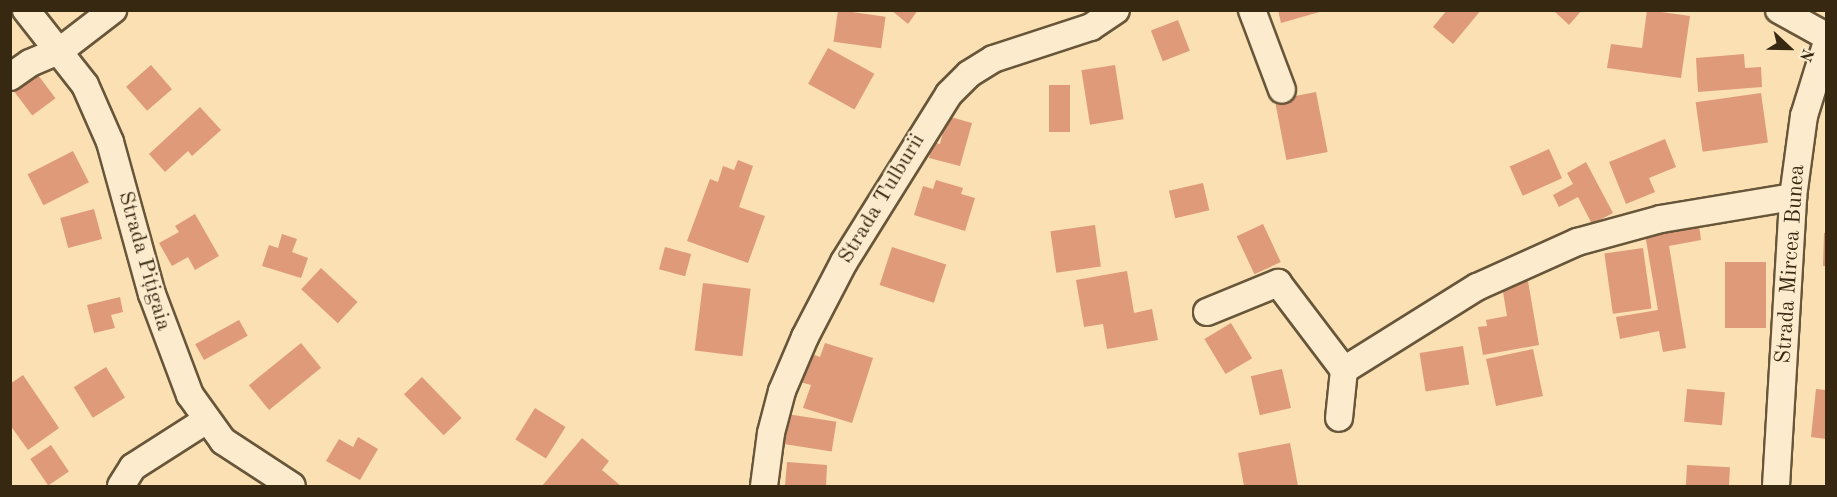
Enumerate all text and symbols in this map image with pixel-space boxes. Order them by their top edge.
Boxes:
north arrow [1759,18,1819,78]
text: N [1796,46,1815,63]
street label: Strada Tulburii [833,129,931,269]
street label: Strada Mircea Bunea [1771,163,1811,365]
street label: Strada Pițigaia [111,188,177,334]

